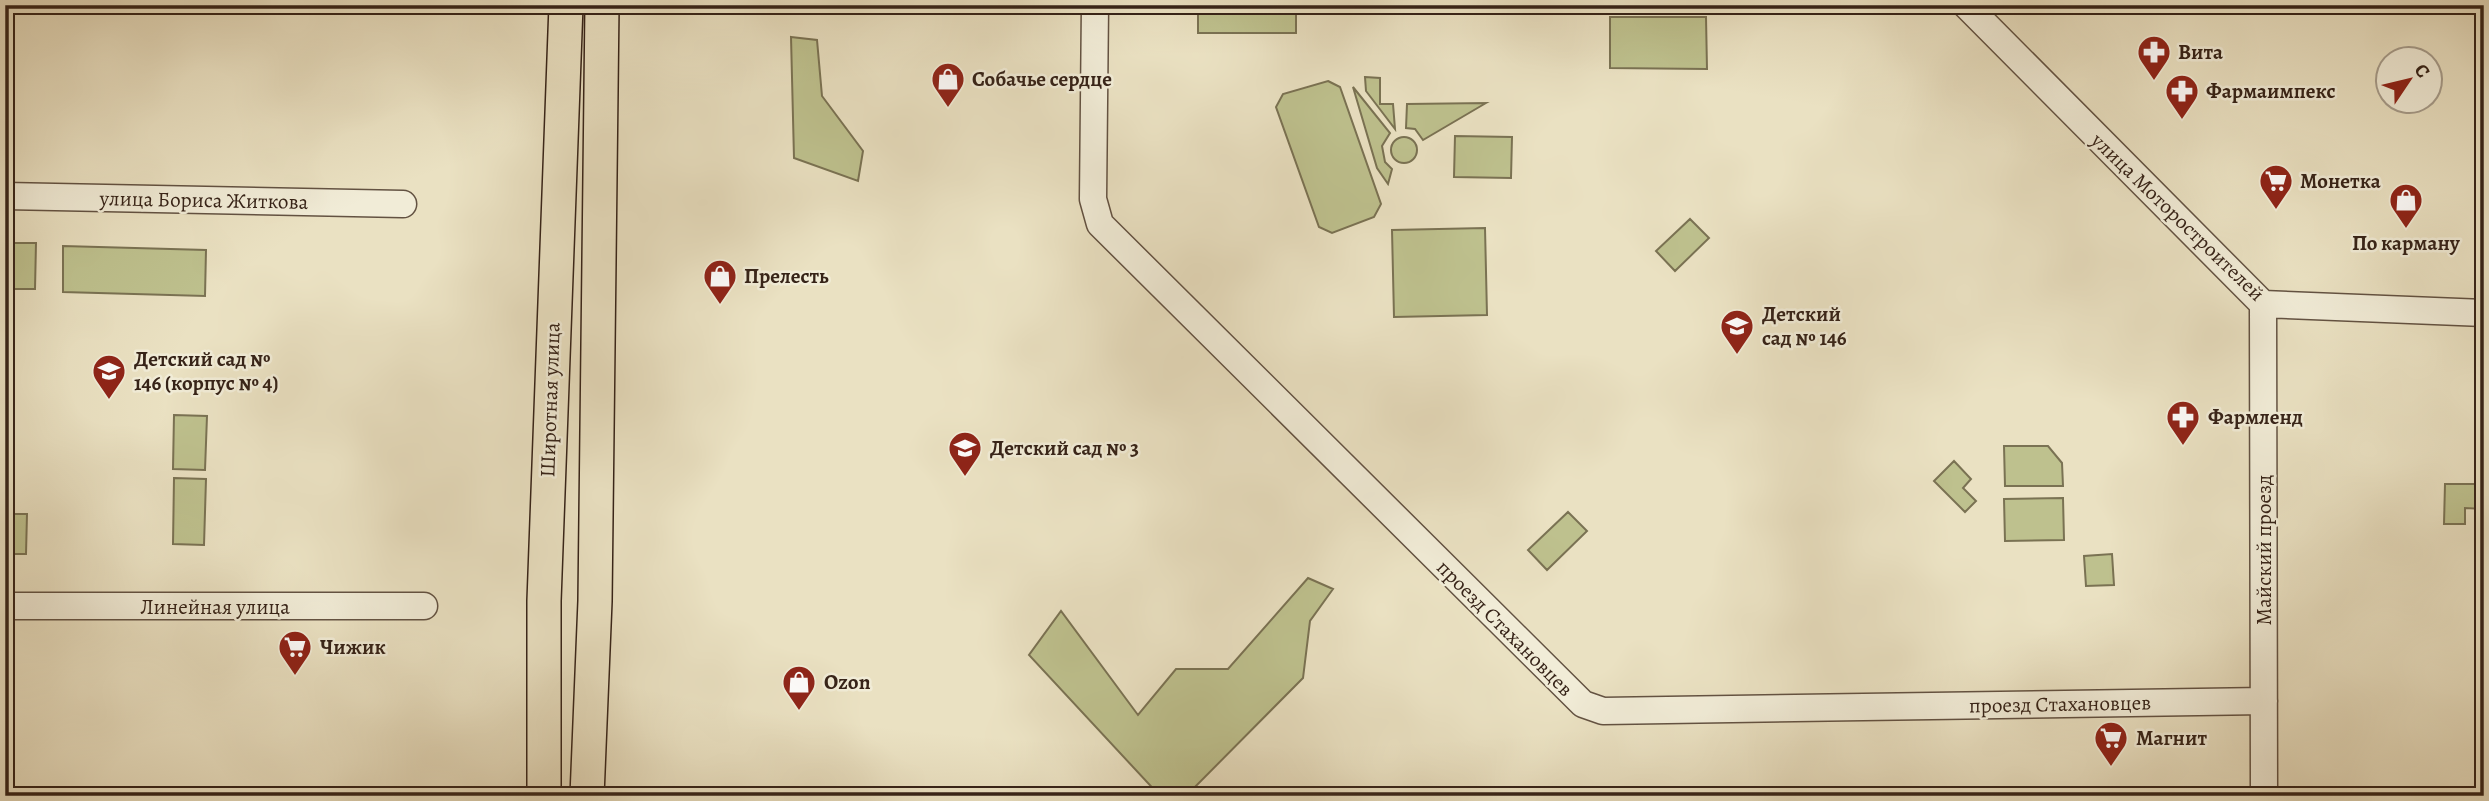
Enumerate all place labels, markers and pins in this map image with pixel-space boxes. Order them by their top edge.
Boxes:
pharmacy icon: Вита [2135,33,2173,82]
place label: Вита [2178,38,2223,66]
shop icon: Собачье сердце [929,60,967,109]
place label: Собачье сердце [972,65,1112,93]
pharmacy icon: Фармаимпекс [2163,72,2201,121]
place label: Фармаимпекс [2206,77,2336,105]
supermarket icon: Монетка [2257,162,2295,211]
place label: Монетка [2300,167,2381,195]
shop icon: По карману [2387,181,2425,230]
place label: По карману [2352,229,2461,257]
shop icon: Прелесть [701,257,739,306]
place label: Прелесть [744,262,829,290]
place label: Детский сад № 146 [1762,300,1847,352]
school or university icon: Детский сад № 146 [1718,307,1756,356]
place label: Детский сад № 146 (корпус № 4) [134,345,278,397]
school or university icon: Детский сад № 146 (корпус № 4) [90,352,128,401]
pharmacy icon: Фармленд [2164,398,2202,447]
place label: Фармленд [2208,403,2303,431]
school or university icon: Детский сад № 3 [946,429,984,478]
place label: Детский сад № 3 [990,434,1139,462]
supermarket icon: Чижик [276,628,314,677]
place label: Чижик [320,633,386,661]
shop icon: Ozon [780,663,818,712]
place label: Ozon [824,668,871,696]
supermarket icon: Магнит [2092,719,2130,768]
place label: Магнит [2136,724,2207,752]

